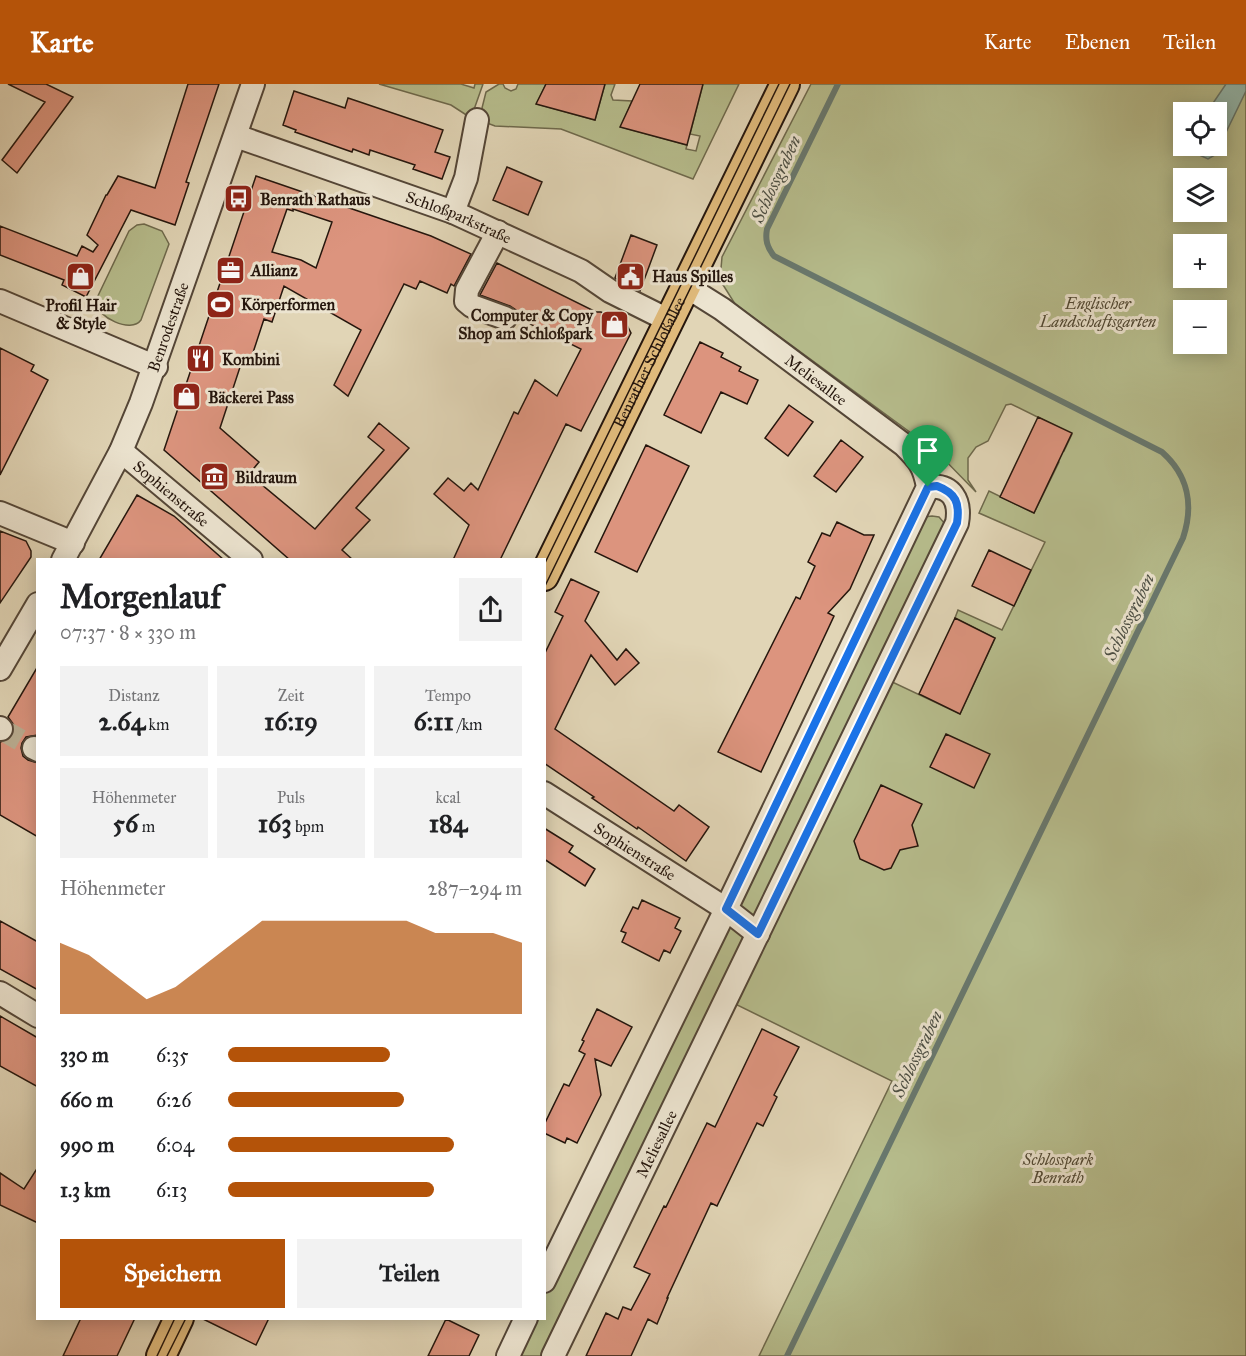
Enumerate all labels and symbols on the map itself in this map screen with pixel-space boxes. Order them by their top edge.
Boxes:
water label: Schlossgraben [746,131,806,227]
bus stop icon: Benrath Rathaus [223,183,255,215]
street label: Schloßparkstraße [403,187,515,247]
place label: Benrath Rathaus [260,190,371,209]
office icon: Allianz [214,254,246,286]
public building icon: Haus Spilles [615,260,647,292]
shop icon: Profil Hair & Style [65,261,97,293]
place label: Allianz [250,261,298,280]
place label: Haus Spilles [652,267,733,287]
street label: Benrodestraße [143,279,192,375]
sports icon: Körperformen [204,288,236,320]
street label: Benrather Schloßallee [609,293,689,431]
park label: Englischer Landschaftsgarten [1039,294,1157,331]
place label: Körperformen [241,295,335,315]
place label: Profil Hair & Style [45,296,118,334]
place label: Computer & Copy Shop am Schloßpark [458,306,595,344]
shop icon: Computer & Copy Shop am Schloßpark [598,308,630,340]
restaurant icon: Kombini [185,343,217,375]
place label: Kombini [222,350,280,369]
street label: Meliesallee [781,350,851,410]
shop icon: Bäckerei Pass [171,381,203,413]
place label: Bäckerei Pass [208,388,294,407]
pin [902,425,953,487]
street label: Sophienstraße [130,456,214,531]
museum icon: Bildraum [198,461,230,493]
place label: Bildraum [235,468,298,487]
water label: Schlossgraben [1098,570,1160,665]
street label: Sophienstraße [591,818,680,884]
water label: Schlossgraben [886,1007,948,1102]
street label: Meliesallee [632,1106,681,1181]
park label: Schlosspark Benrath [1022,1150,1093,1187]

